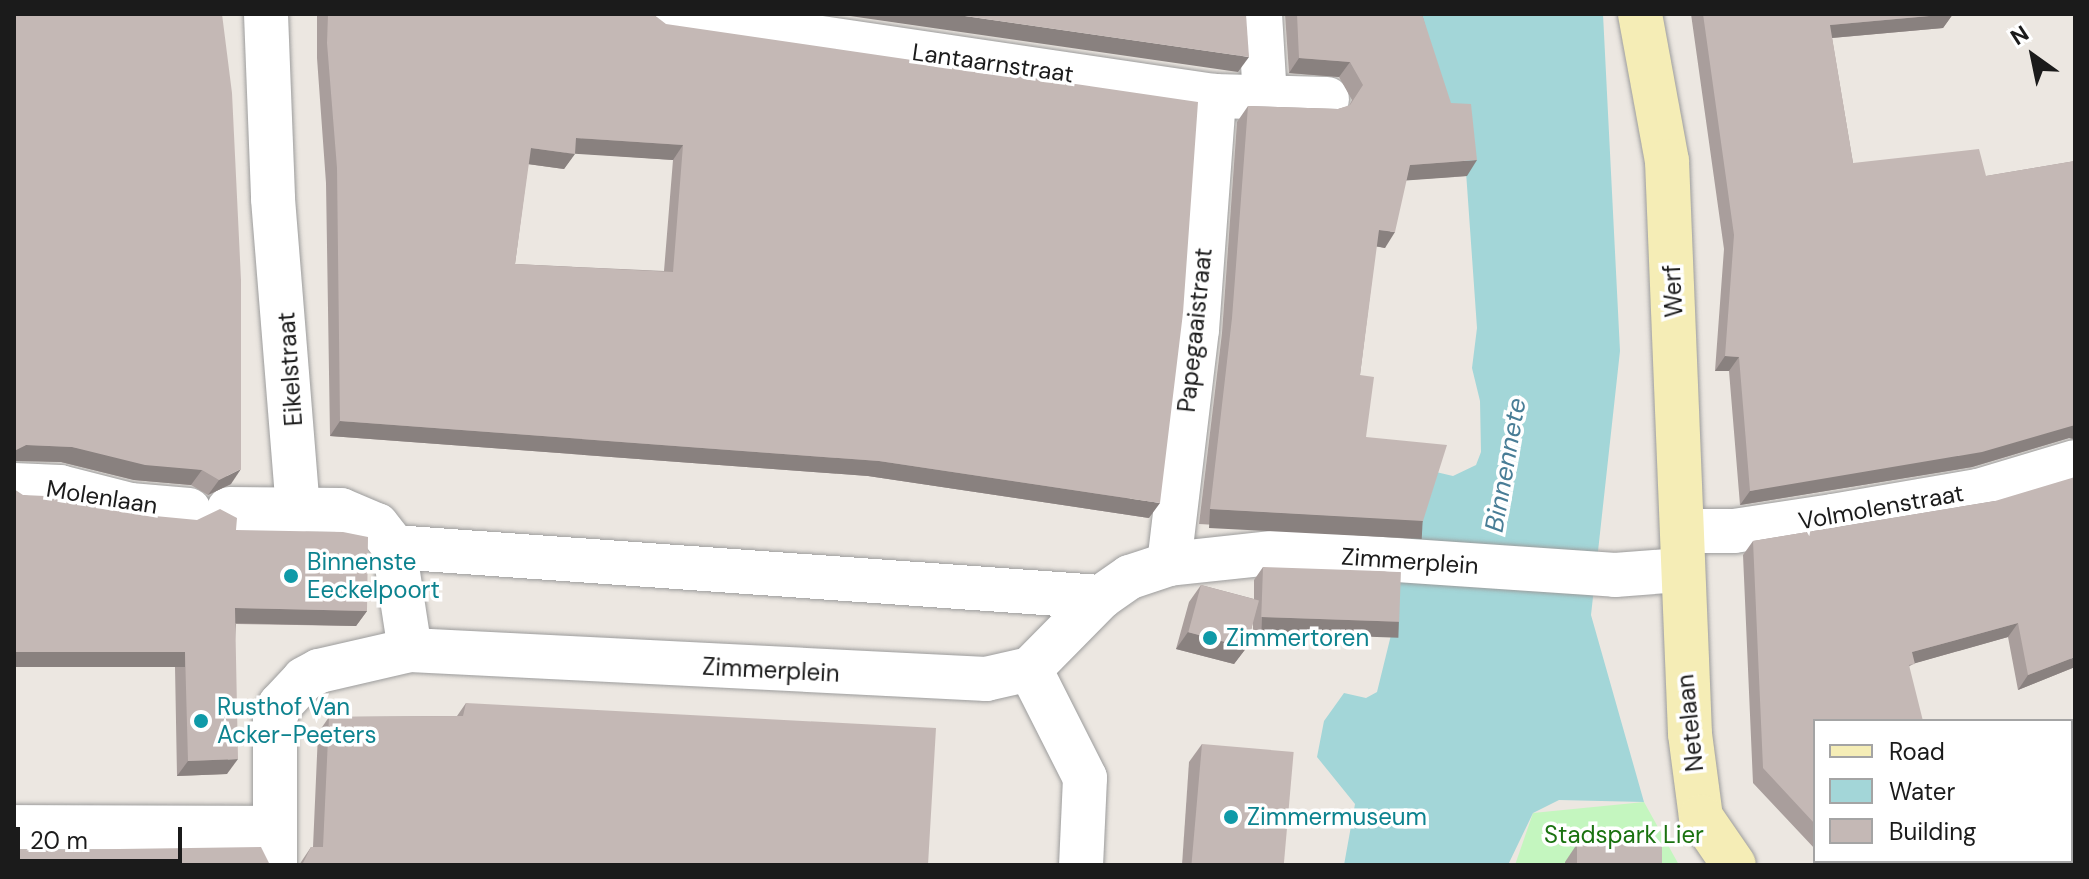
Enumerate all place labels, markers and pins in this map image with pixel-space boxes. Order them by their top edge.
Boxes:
place label: Binnenste Eeckelpoort [307,548,440,604]
marker: Binnenste Eeckelpoort [282,567,300,585]
place label: Zimmertoren [1226,624,1369,652]
marker: Zimmertoren [1201,629,1219,647]
place label: Rusthof Van Acker-Peeters [217,693,376,749]
marker: Rusthof Van Acker-Peeters [192,712,210,730]
place label: Zimmermuseum [1247,803,1427,831]
marker: Zimmermuseum [1222,808,1240,826]

